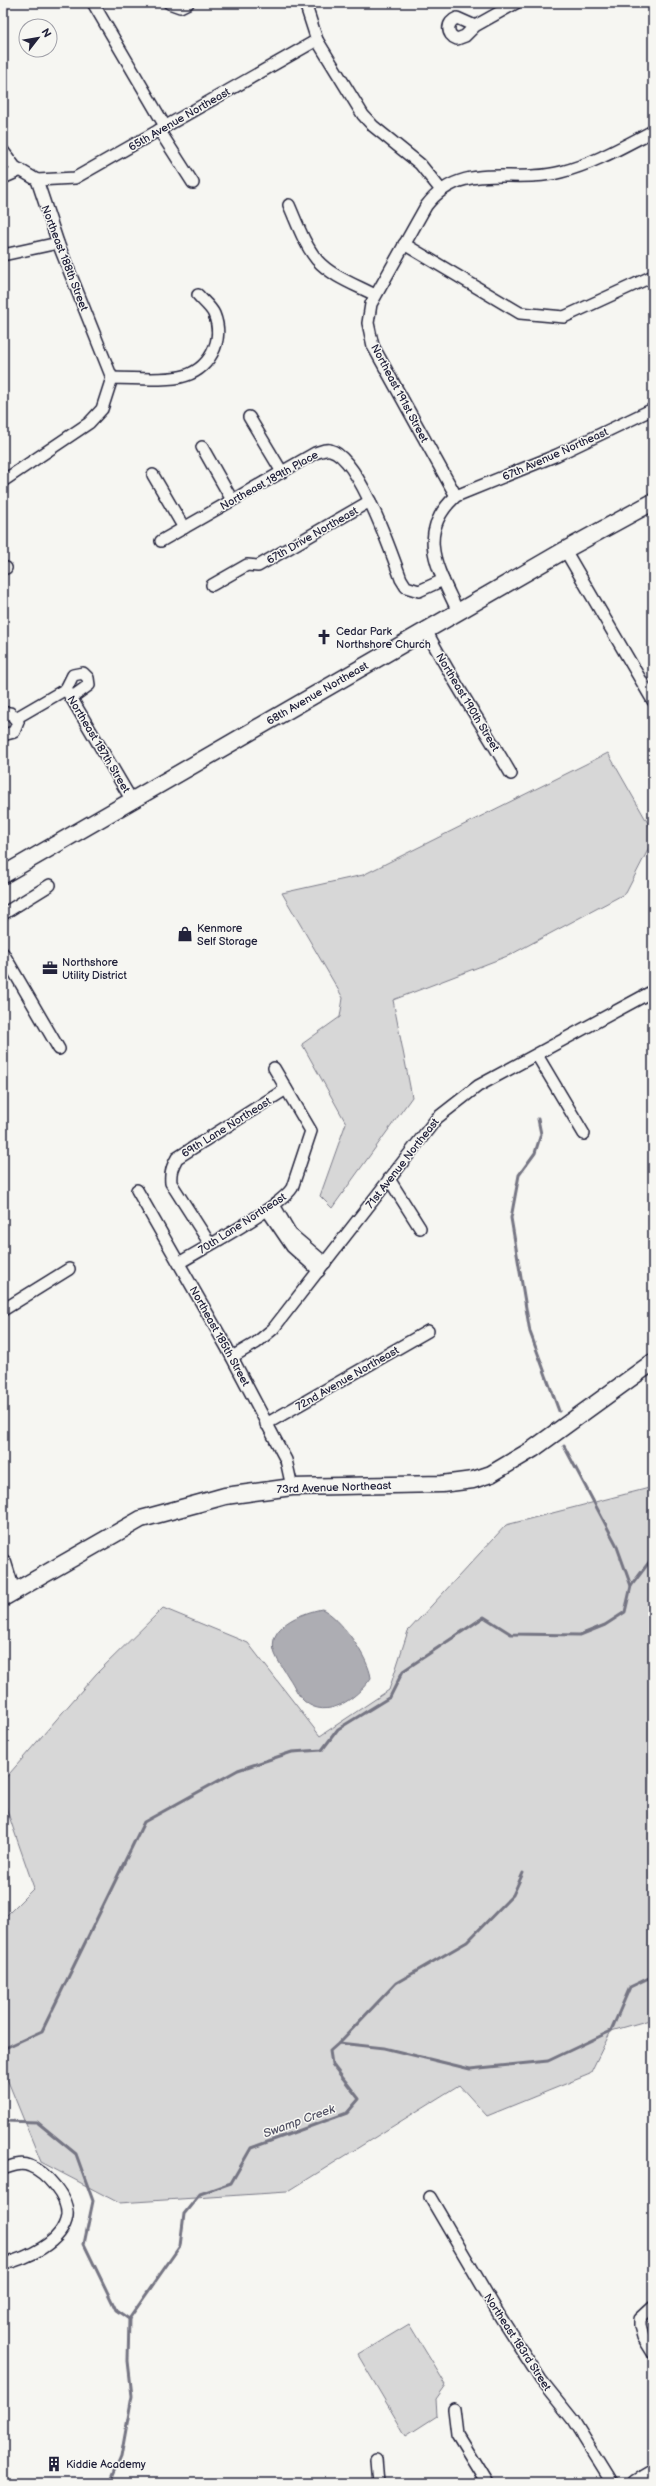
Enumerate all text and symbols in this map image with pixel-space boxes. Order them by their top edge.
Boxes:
north arrow [18,18,58,58]
text: N [38,26,54,40]
street label: 65th Avenue Northeast [126,85,233,154]
street label: Northeast 188th Street [38,204,91,313]
street label: Northeast 191st Street [368,342,431,445]
street label: 67th Avenue Northeast [500,425,611,484]
street label: Northeast 189th Place [218,448,321,513]
street label: 67th Drive Northeast [264,504,361,567]
place label: Cedar Park Northshore Church [336,625,431,651]
church icon: Cedar Park Northshore Church [315,628,333,646]
street label: Northeast 190th Street [433,651,502,754]
street label: 68th Avenue Northeast [264,659,371,728]
street label: Northeast 187th Street [64,693,133,796]
place label: Kenmore Self Storage [197,922,258,948]
shop icon: Kenmore Self Storage [176,925,194,943]
place label: Northshore Utility District [62,956,127,982]
office icon: Northshore Utility District [41,959,59,977]
street label: 69th Lane Northeast [179,1094,274,1160]
street label: 71st Avenue Northeast [363,1115,442,1211]
street label: 70th Lane Northeast [196,1190,289,1257]
street label: Northeast 185th Street [187,1284,253,1389]
street label: 72nd Avenue Northeast [293,1343,402,1413]
street label: 73rd Avenue Northeast [276,1479,392,1496]
water label: Swamp Creek [261,2101,338,2141]
street label: Northeast 183rd Street [481,2291,554,2394]
building icon: Kiddie Academy [45,2455,63,2473]
place label: Kiddie Academy [66,2458,146,2471]

